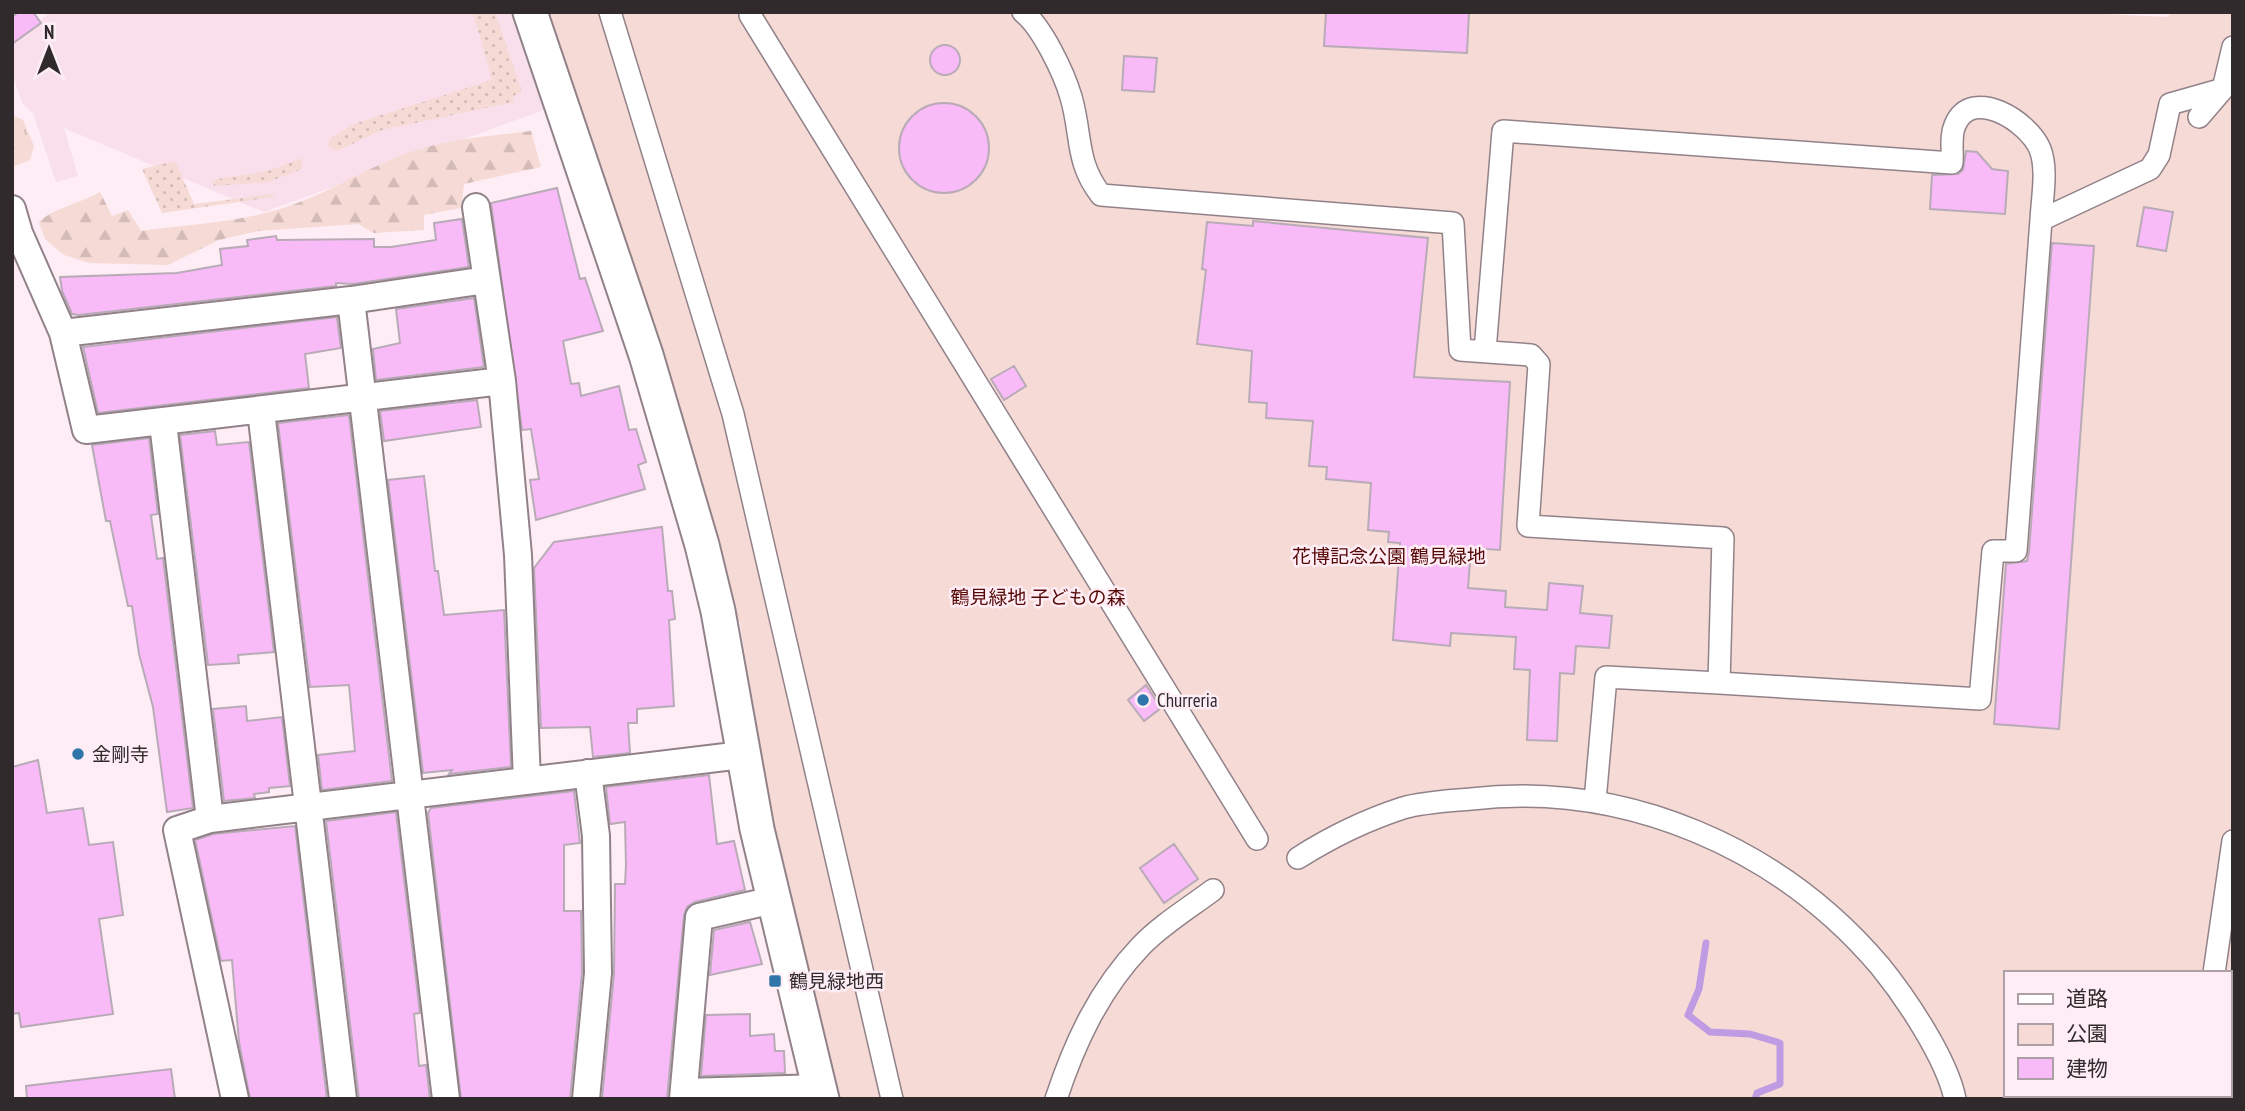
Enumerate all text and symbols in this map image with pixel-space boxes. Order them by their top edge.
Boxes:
north arrow [14,14,84,84]
text: N [44,20,54,44]
park label: 花博記念公園 鶴見緑地 [1292,544,1486,568]
park label: 鶴見緑地 子どもの森 [950,585,1126,609]
place label: Churreria [1157,688,1218,712]
marker: Churreria [1135,692,1151,708]
place label: 金剛寺 [92,742,149,766]
marker: 金剛寺 [70,746,86,762]
place label: 鶴見緑地西 [789,969,884,993]
legend [2004,971,2231,1097]
marker: 鶴見緑地西 [767,973,783,989]
text: 道路 [2066,985,2108,1012]
text: 公園 [2066,1020,2108,1047]
text: 建物 [2066,1055,2108,1082]

